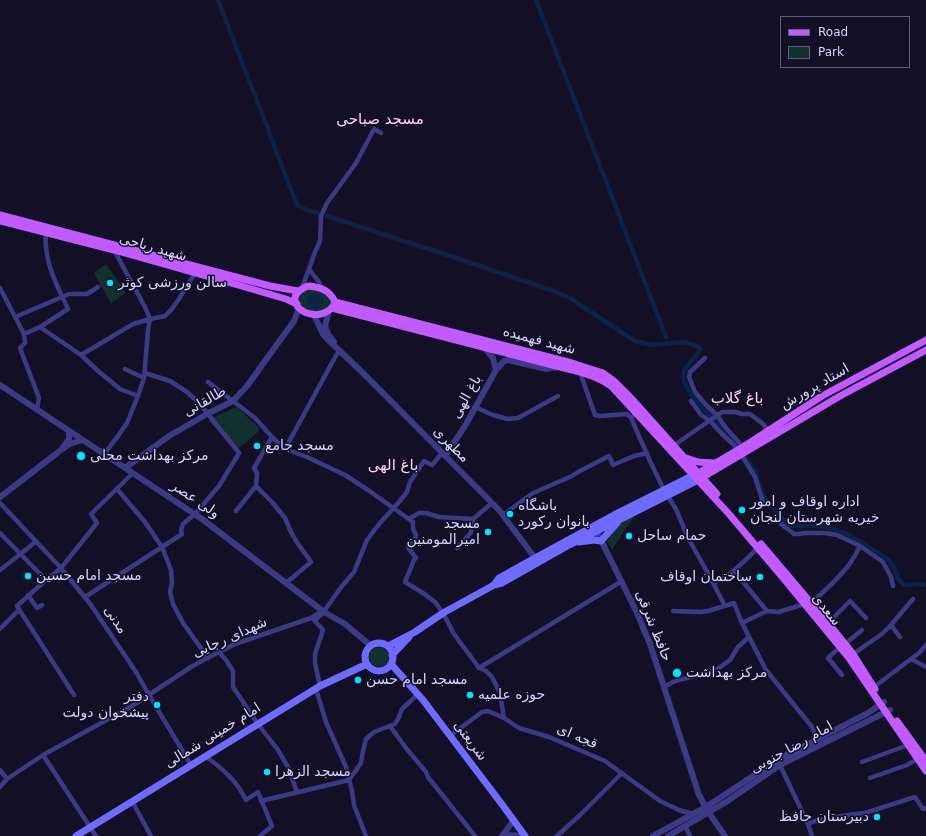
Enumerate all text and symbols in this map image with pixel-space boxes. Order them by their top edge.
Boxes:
legend [780,16,910,68]
text: Road [818,25,848,39]
text: Park [818,45,844,59]
district label: مسجد صباحی [336,111,424,129]
street label: شهید ریاحی [117,230,189,266]
place label: سالن ورزشی کوثر [118,275,227,291]
marker: سالن ورزشی کوثر [105,278,115,288]
street label: شهید فهمیده [501,323,577,359]
street label: استاد پرورش [777,360,853,414]
street label: باغ الهی [448,372,486,422]
street label: طالقانی [181,383,229,421]
district label: باغ گلاب [711,390,763,408]
street label: مطهری [429,423,473,467]
place label: مسجد جامع [265,438,334,454]
marker: مسجد جامع [252,441,262,451]
place label: مرکز بهداشت محلی [90,448,208,464]
marker: مرکز بهداشت محلی [75,450,87,462]
district label: باغ الهی [368,457,418,475]
street label: ولی عصر [167,478,223,522]
place label: اداره اوقاف و امور خیریه شهرستان لنجان [750,494,879,526]
place label: باشگاه بانوان رکورد [518,498,590,530]
marker: اداره اوقاف و امور خیریه شهرستان لنجان [737,505,747,515]
marker: باشگاه بانوان رکورد [505,509,515,519]
place label: مسجد امیرالمومنین [407,516,480,548]
marker: مسجد امیرالمومنین [483,527,493,537]
place label: حمام ساحل [637,528,706,544]
marker: حمام ساحل [624,531,634,541]
place label: مسجد امام حسین [36,568,142,584]
place label: ساختمان اوقاف [660,569,752,585]
marker: مسجد امام حسین [23,571,33,581]
marker: ساختمان اوقاف [755,572,765,582]
street label: حافظ شرقی [631,588,675,664]
street label: سعدی [808,590,844,630]
street label: مدنی [100,603,130,637]
street label: شهدای رجایی [190,614,270,662]
place label: مرکز بهداشت [686,665,767,681]
marker: مرکز بهداشت [671,667,683,679]
place label: مسجد امام حسن [366,672,467,688]
marker: مسجد امام حسن [353,675,363,685]
place label: حوزه علمیه [478,687,545,703]
place label: دفتر پیشخوان دولت [62,689,149,722]
marker: حوزه علمیه [465,690,475,700]
marker: دفتر پیشخوان دولت [152,700,162,710]
street label: امام خمینی شمالی [162,700,264,772]
street label: شریعتی [449,718,491,764]
street label: امام رضا جنوبی [748,718,836,778]
street label: قجه ای [554,721,600,753]
place label: مسجد الزهرا [275,764,351,780]
marker: مسجد الزهرا [262,767,272,777]
place label: دبیرستان حافظ [779,809,869,825]
marker: دبیرستان حافظ [872,812,882,822]

